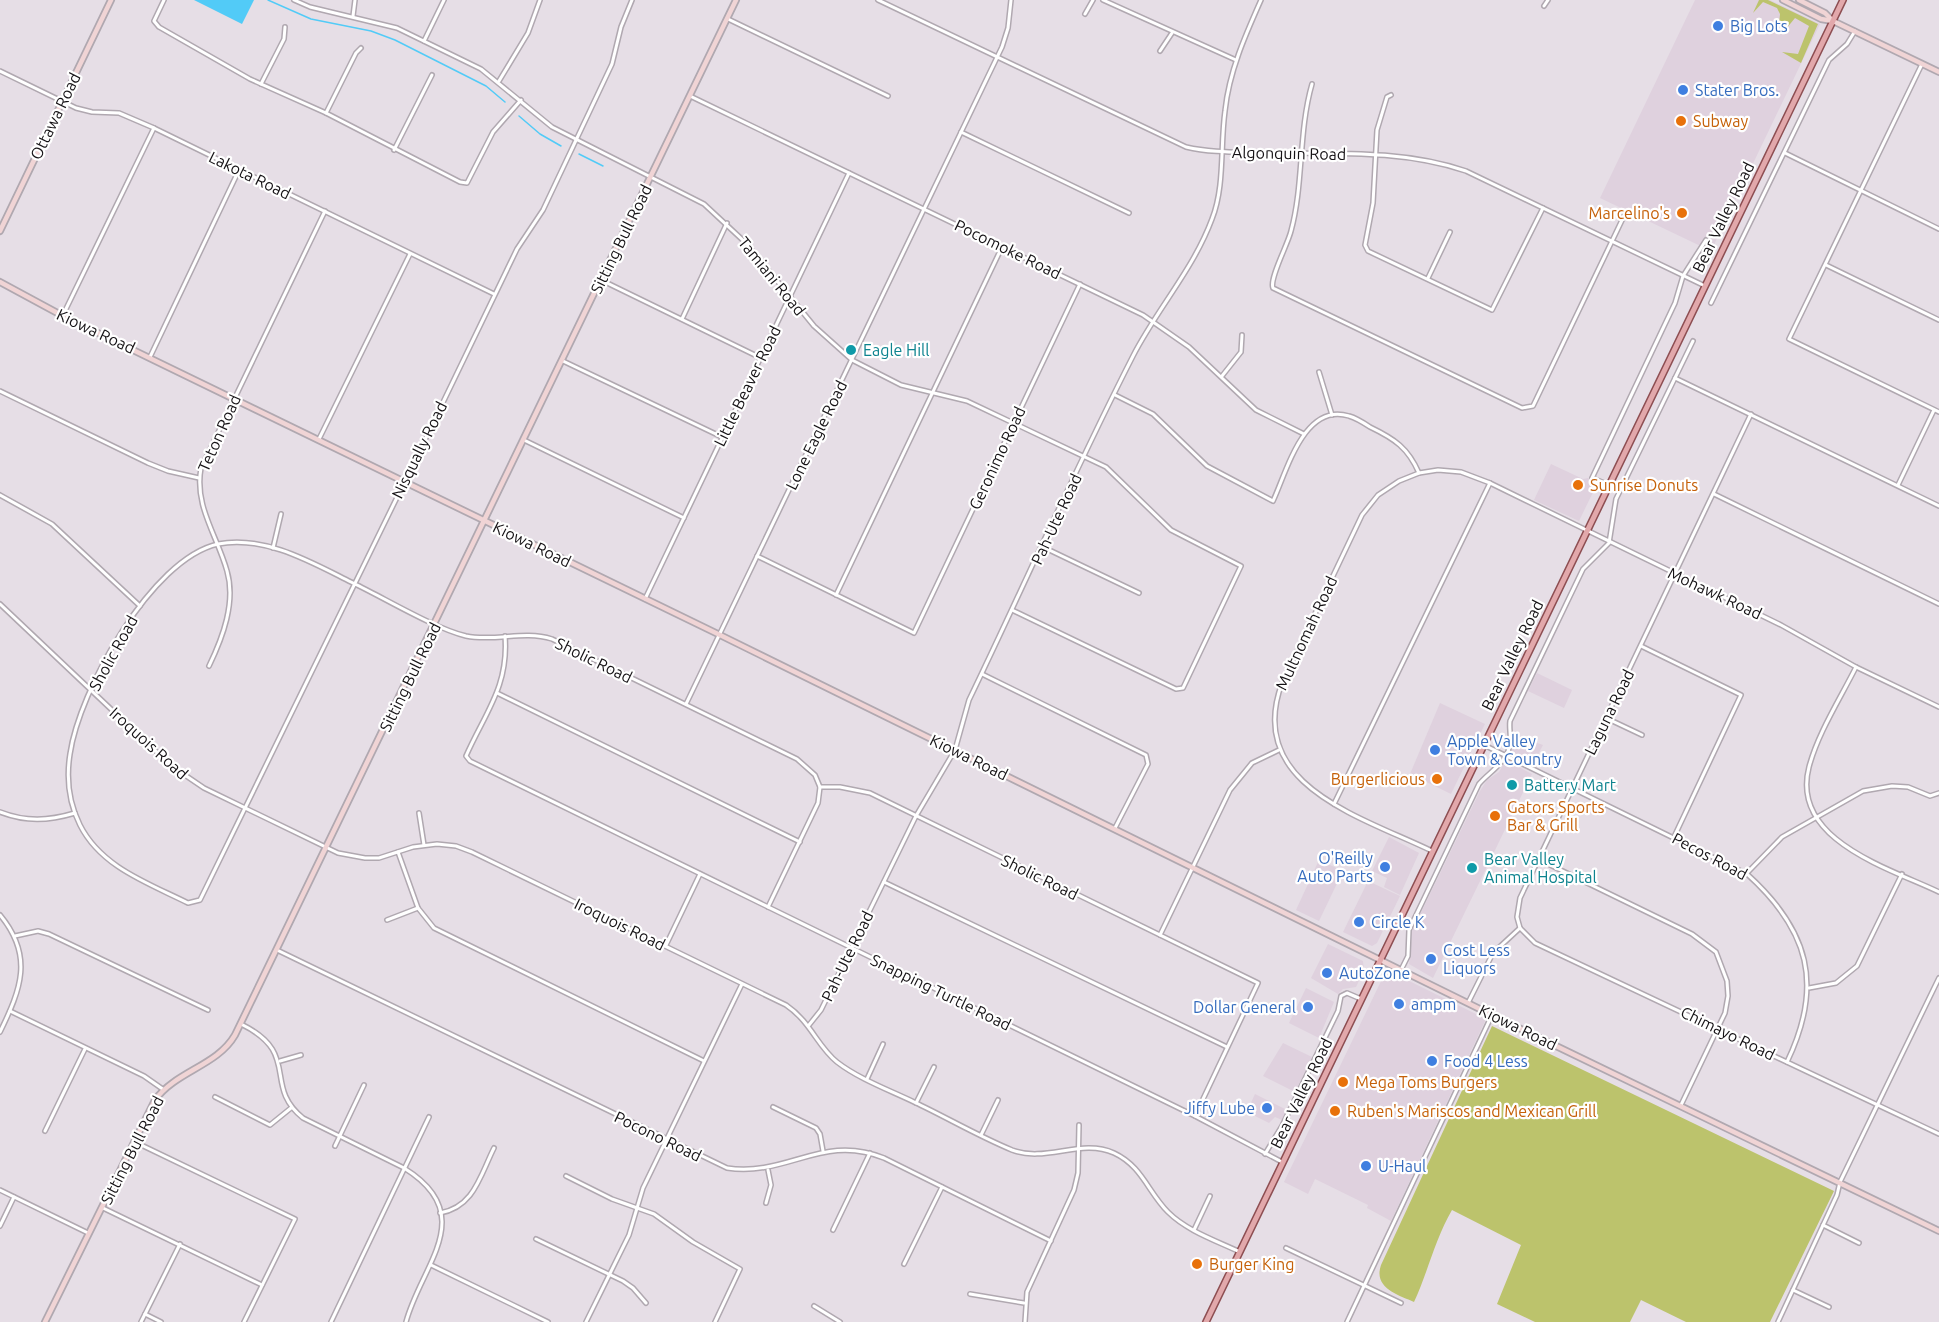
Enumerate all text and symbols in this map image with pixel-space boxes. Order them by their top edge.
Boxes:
place label: Big Lots [1730,17,1788,35]
marker: Big Lots [1711,19,1725,33]
street label: Ottawa Road [26,70,84,162]
place label: Stater Bros. [1695,81,1779,99]
marker: Stater Bros. [1676,83,1690,97]
place label: Subway [1693,112,1748,130]
marker: Subway [1674,114,1688,128]
street label: Algonquin Road [1232,143,1346,163]
street label: Lakota Road [206,148,294,202]
street label: Bear Valley Road [1688,159,1758,275]
street label: Sitting Bull Road [587,182,655,296]
place label: Marcelino's [1589,204,1670,222]
marker: Marcelino's [1675,206,1689,220]
street label: Pocomoke Road [952,216,1064,282]
street label: Tamiani Road [735,233,809,319]
street label: Kiowa Road [54,305,138,357]
street label: Little Beaver Road [710,323,784,449]
place label: Eagle Hill [863,341,930,359]
marker: Eagle Hill [844,343,858,357]
street label: Lone Eagle Road [782,378,850,492]
street label: Teton Road [194,392,244,474]
street label: Nisqually Road [388,399,450,501]
street label: Geronimo Road [965,404,1029,512]
street label: Pah-Ute Road [1027,471,1085,567]
place label: Sunrise Donuts [1590,476,1698,494]
marker: Sunrise Donuts [1571,478,1585,492]
street label: Kiowa Road [490,517,574,571]
street label: Mohawk Road [1665,563,1765,623]
street label: Multnomah Road [1272,573,1340,693]
street label: Bear Valley Road [1477,597,1547,713]
street label: Sholic Road [85,612,141,694]
street label: Sitting Bull Road [376,620,444,734]
street label: Sholic Road [553,634,635,686]
street label: Laguna Road [1581,666,1637,758]
street label: Iroquois Road [106,703,192,783]
street label: Kiowa Road [927,730,1011,784]
place label: Apple Valley Town & Country [1447,732,1562,768]
marker: Apple Valley Town & Country [1428,743,1442,757]
place label: Burgerlicious [1331,770,1425,788]
marker: Burgerlicious [1430,772,1444,786]
place label: Battery Mart [1524,776,1617,794]
marker: Battery Mart [1505,778,1519,792]
place label: Gators Sports Bar & Grill [1507,798,1605,834]
marker: Gators Sports Bar & Grill [1488,809,1502,823]
street label: Pecos Road [1669,829,1751,883]
place label: O'Reilly Auto Parts [1297,849,1373,885]
place label: Bear Valley Animal Hospital [1484,850,1597,886]
street label: Sholic Road [999,851,1081,903]
marker: O'Reilly Auto Parts [1378,860,1392,874]
marker: Bear Valley Animal Hospital [1465,861,1479,875]
street label: Iroquois Road [572,894,668,954]
street label: Pah-Ute Road [817,908,877,1004]
place label: Circle K [1371,913,1425,931]
marker: Circle K [1352,915,1366,929]
place label: Cost Less Liquors [1443,941,1510,977]
street label: Snapping Turtle Road [868,950,1014,1034]
marker: Cost Less Liquors [1424,952,1438,966]
place label: AutoZone [1339,964,1410,982]
marker: AutoZone [1320,966,1334,980]
place label: ampm [1411,995,1456,1013]
marker: ampm [1392,997,1406,1011]
place label: Dollar General [1193,998,1296,1016]
marker: Dollar General [1301,1000,1315,1014]
street label: Kiowa Road [1476,1000,1560,1054]
street label: Chimayo Road [1678,1002,1778,1064]
street label: Bear Valley Road [1266,1035,1336,1151]
place label: Food 4 Less [1444,1052,1528,1070]
marker: Food 4 Less [1425,1054,1439,1068]
place label: Mega Toms Burgers [1355,1073,1497,1091]
marker: Mega Toms Burgers [1336,1075,1350,1089]
street label: Sitting Bull Road [97,1093,167,1207]
place label: Jiffy Lube [1184,1099,1255,1117]
marker: Jiffy Lube [1260,1101,1274,1115]
place label: Ruben's Mariscos and Mexican Grill [1347,1102,1596,1120]
marker: Ruben's Mariscos and Mexican Grill [1328,1104,1342,1118]
street label: Pocono Road [612,1107,704,1165]
place label: U-Haul [1378,1157,1426,1175]
marker: U-Haul [1359,1159,1373,1173]
place label: Burger King [1209,1255,1294,1273]
marker: Burger King [1190,1257,1204,1271]

